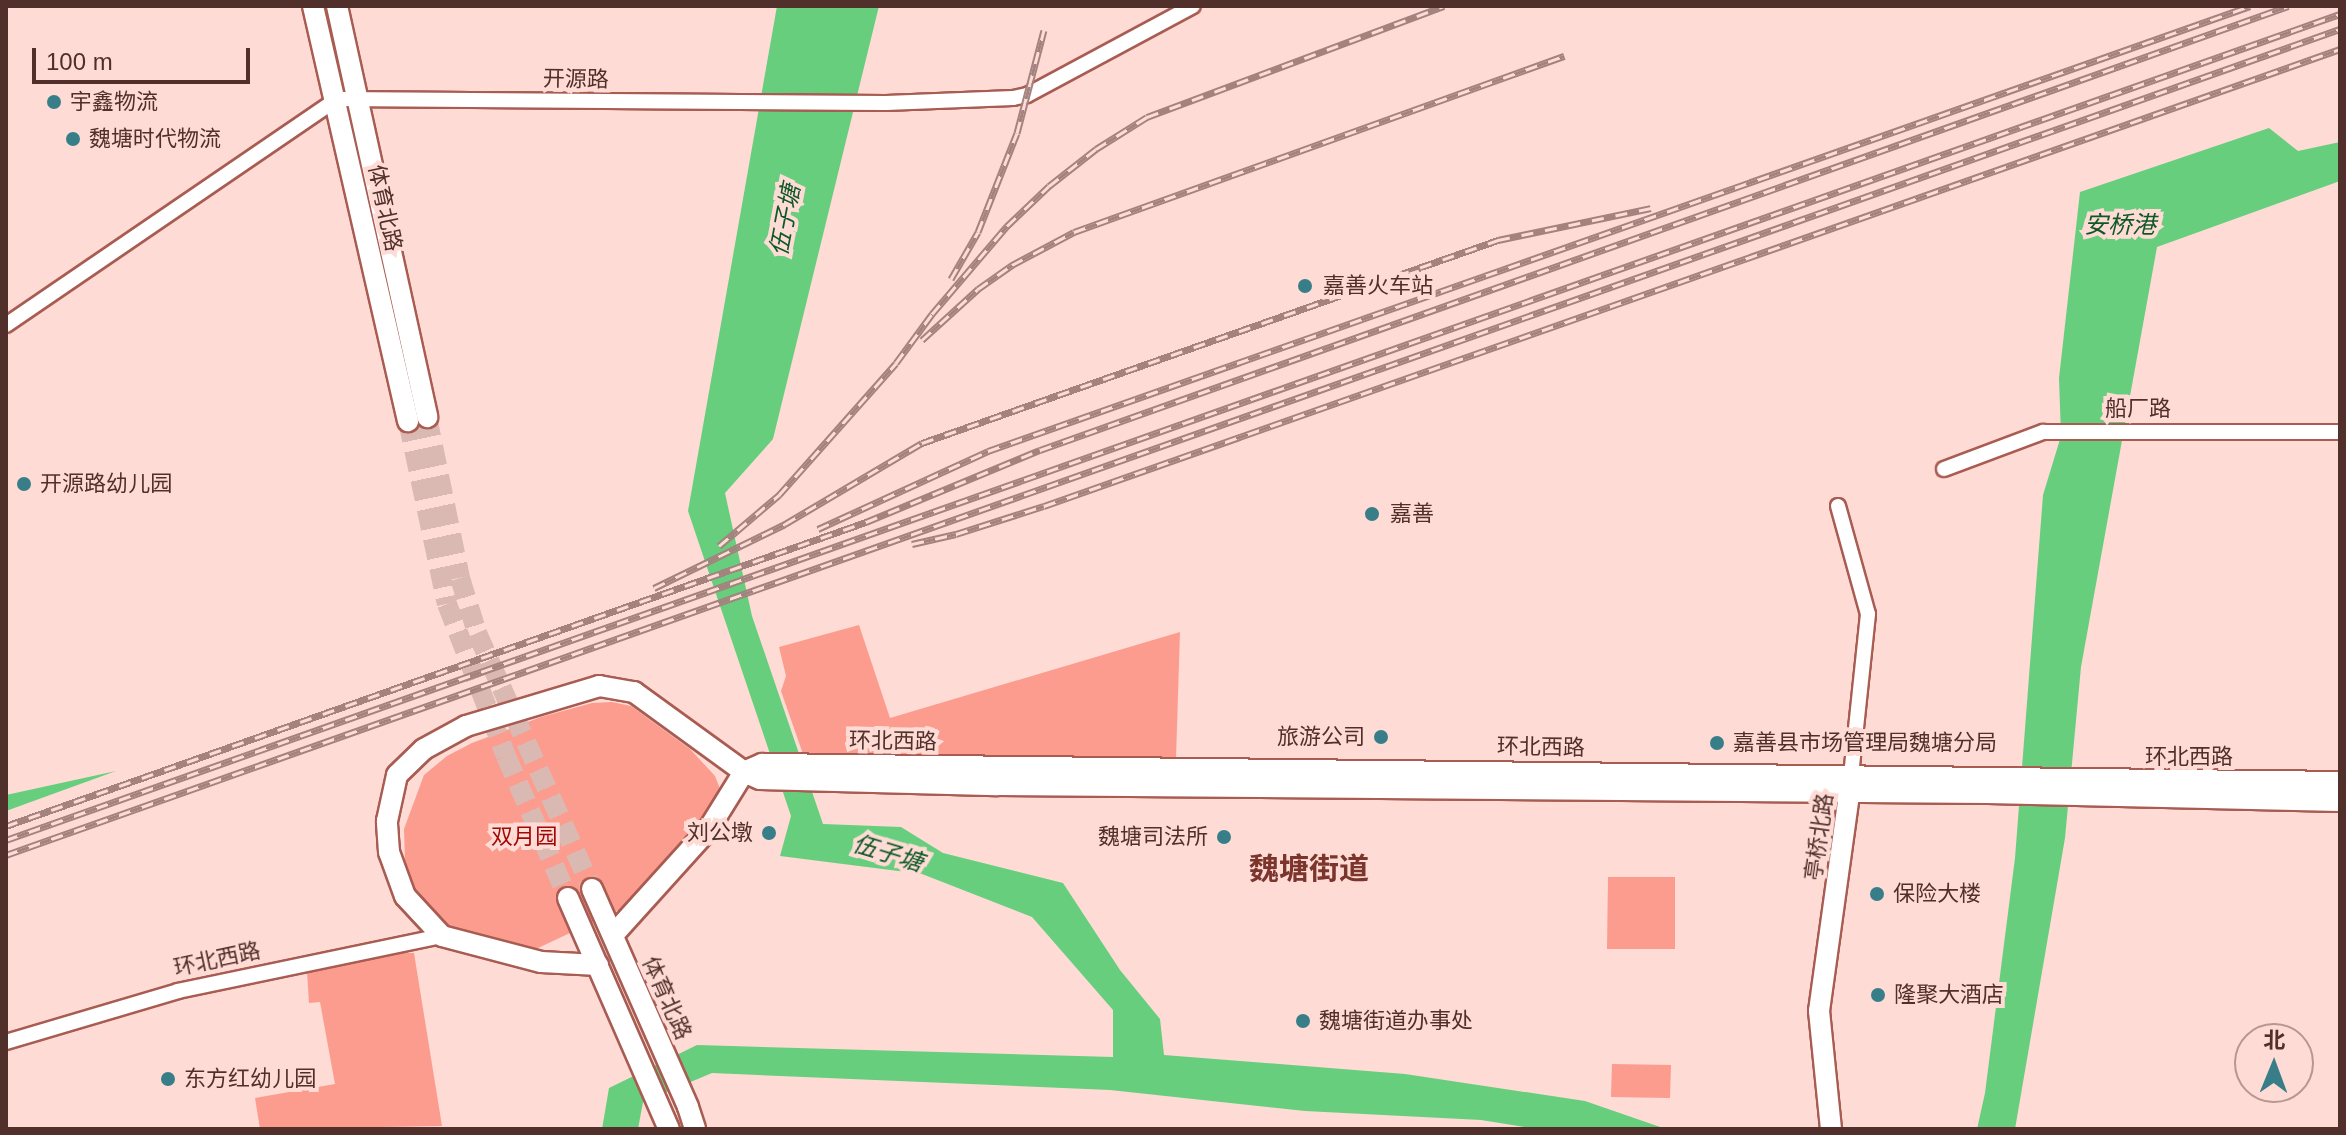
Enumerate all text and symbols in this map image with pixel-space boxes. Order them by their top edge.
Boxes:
scale bar [36,32,254,82]
text: 100 m [46,48,113,75]
street label: 开源路 [543,65,609,93]
place label: 宇鑫物流 [70,89,158,115]
marker: 宇鑫物流 [45,93,63,111]
place label: 魏塘时代物流 [89,126,221,152]
marker: 魏塘时代物流 [64,130,82,148]
street label: 体育北路 [363,162,407,254]
water label: 伍子塘 [764,182,806,258]
water label: 安桥港 [2084,211,2156,239]
place label: 嘉善火车站 [1323,273,1433,299]
marker: 嘉善火车站 [1294,275,1316,297]
street label: 船厂路 [2105,396,2171,422]
place label: 开源路幼儿园 [40,471,172,497]
marker: 开源路幼儿园 [15,475,33,493]
place label: 嘉善 [1390,501,1434,527]
marker: 嘉善 [1361,503,1383,525]
place label: 旅游公司 [1277,724,1365,750]
street label: 环北西路 [849,727,937,755]
marker: 旅游公司 [1372,728,1390,746]
place label: 嘉善县市场管理局魏塘分局 [1733,730,1997,756]
street label: 环北西路 [1497,733,1585,761]
marker: 嘉善县市场管理局魏塘分局 [1708,734,1726,752]
street label: 环北西路 [2145,744,2233,770]
street label: 亭桥北路 [1800,792,1838,882]
place label: 刘公墩 [687,820,753,846]
park label: 双月园 [491,824,557,850]
marker: 刘公墩 [760,824,778,842]
place label: 魏塘司法所 [1098,824,1208,850]
marker: 魏塘司法所 [1215,828,1233,846]
water label: 伍子塘 [849,829,927,877]
district label: 魏塘街道 [1249,851,1369,887]
place label: 保险大楼 [1893,881,1981,907]
marker: 保险大楼 [1868,885,1886,903]
street label: 环北西路 [171,937,263,981]
street label: 体育北路 [637,952,697,1044]
place label: 隆聚大酒店 [1894,982,2004,1008]
marker: 隆聚大酒店 [1869,986,1887,1004]
place label: 魏塘街道办事处 [1319,1008,1473,1034]
marker: 魏塘街道办事处 [1294,1012,1312,1030]
north arrow [2234,1023,2314,1103]
text: 北 [2263,1028,2286,1053]
place label: 东方红幼儿园 [184,1066,316,1092]
marker: 东方红幼儿园 [159,1070,177,1088]

